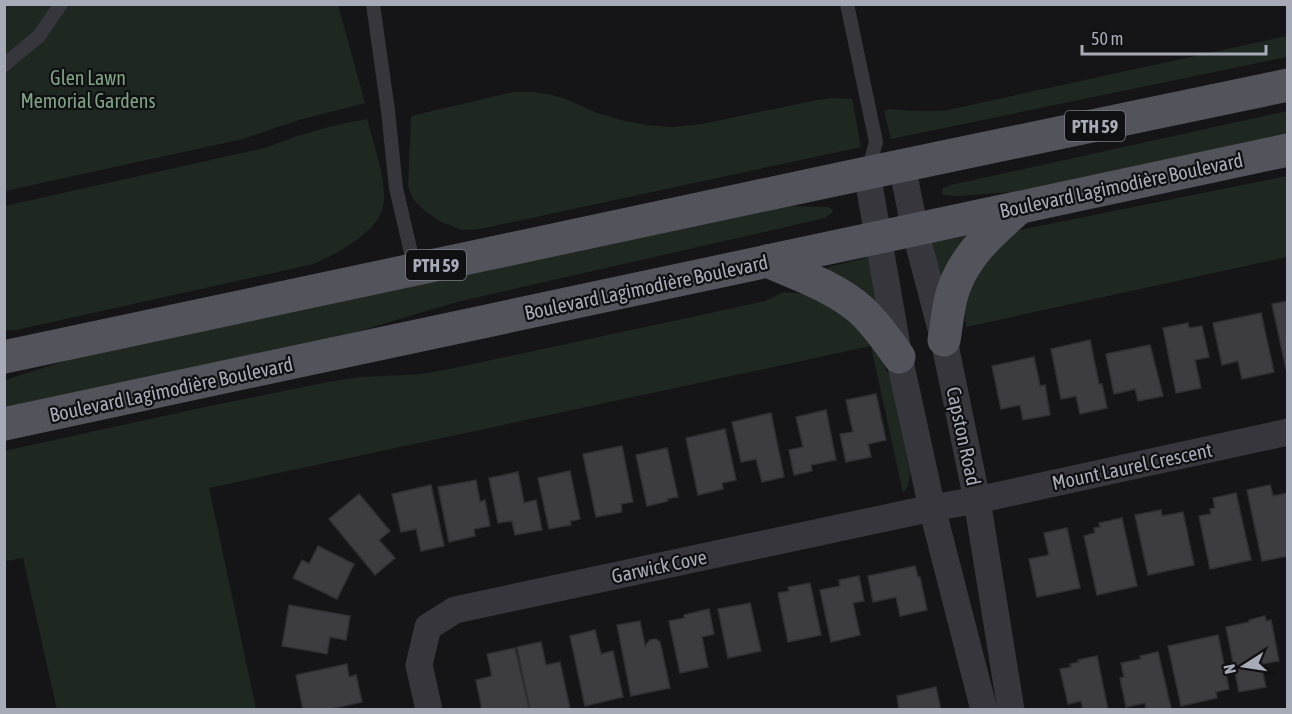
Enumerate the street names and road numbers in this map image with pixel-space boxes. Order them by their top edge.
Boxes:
road number: PTH 59 [1065,111,1125,141]
street label: Boulevard Lagimodière Boulevard [997,148,1245,222]
road number: PTH 59 [406,250,466,280]
street label: Boulevard Lagimodière Boulevard [522,250,770,324]
street label: Boulevard Lagimodière Boulevard [47,352,295,426]
street label: Capston Road [942,384,986,488]
street label: Mount Laurel Crescent [1050,438,1215,494]
street label: Garwick Cove [609,545,709,587]

